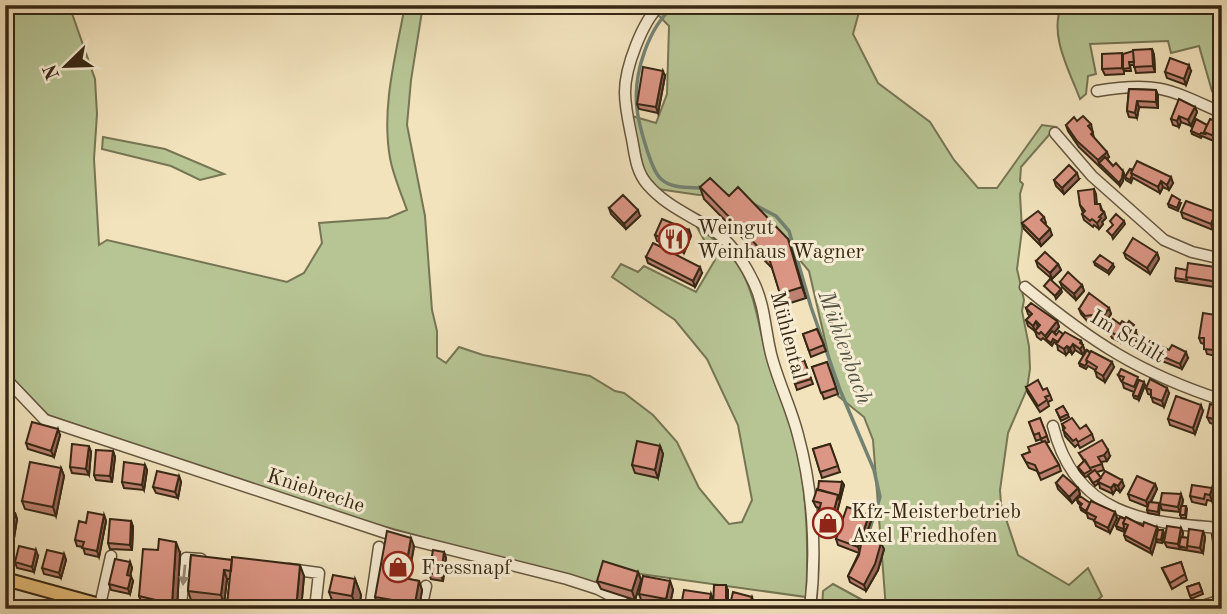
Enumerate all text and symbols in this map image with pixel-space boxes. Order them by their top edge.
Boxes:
north arrow [32,32,102,102]
text: N [41,61,64,82]
place label: Weingut Weinhaus Wagner [697,218,865,263]
restaurant icon: Weingut Weinhaus Wagner [657,222,691,256]
water label: Mühlenbach [813,286,876,408]
street label: Mühlental [766,289,809,382]
street label: Im Schilt [1086,307,1168,368]
street label: Kniebreche [264,466,367,517]
place label: Kfz-Meisterbetrieb Axel Friedhofen [851,502,1021,547]
shop icon: Kfz-Meisterbetrieb Axel Friedhofen [811,506,845,540]
shop icon: Fressnapf [381,550,415,584]
place label: Fressnapf [421,558,512,579]
one-way arrow [178,564,189,586]

